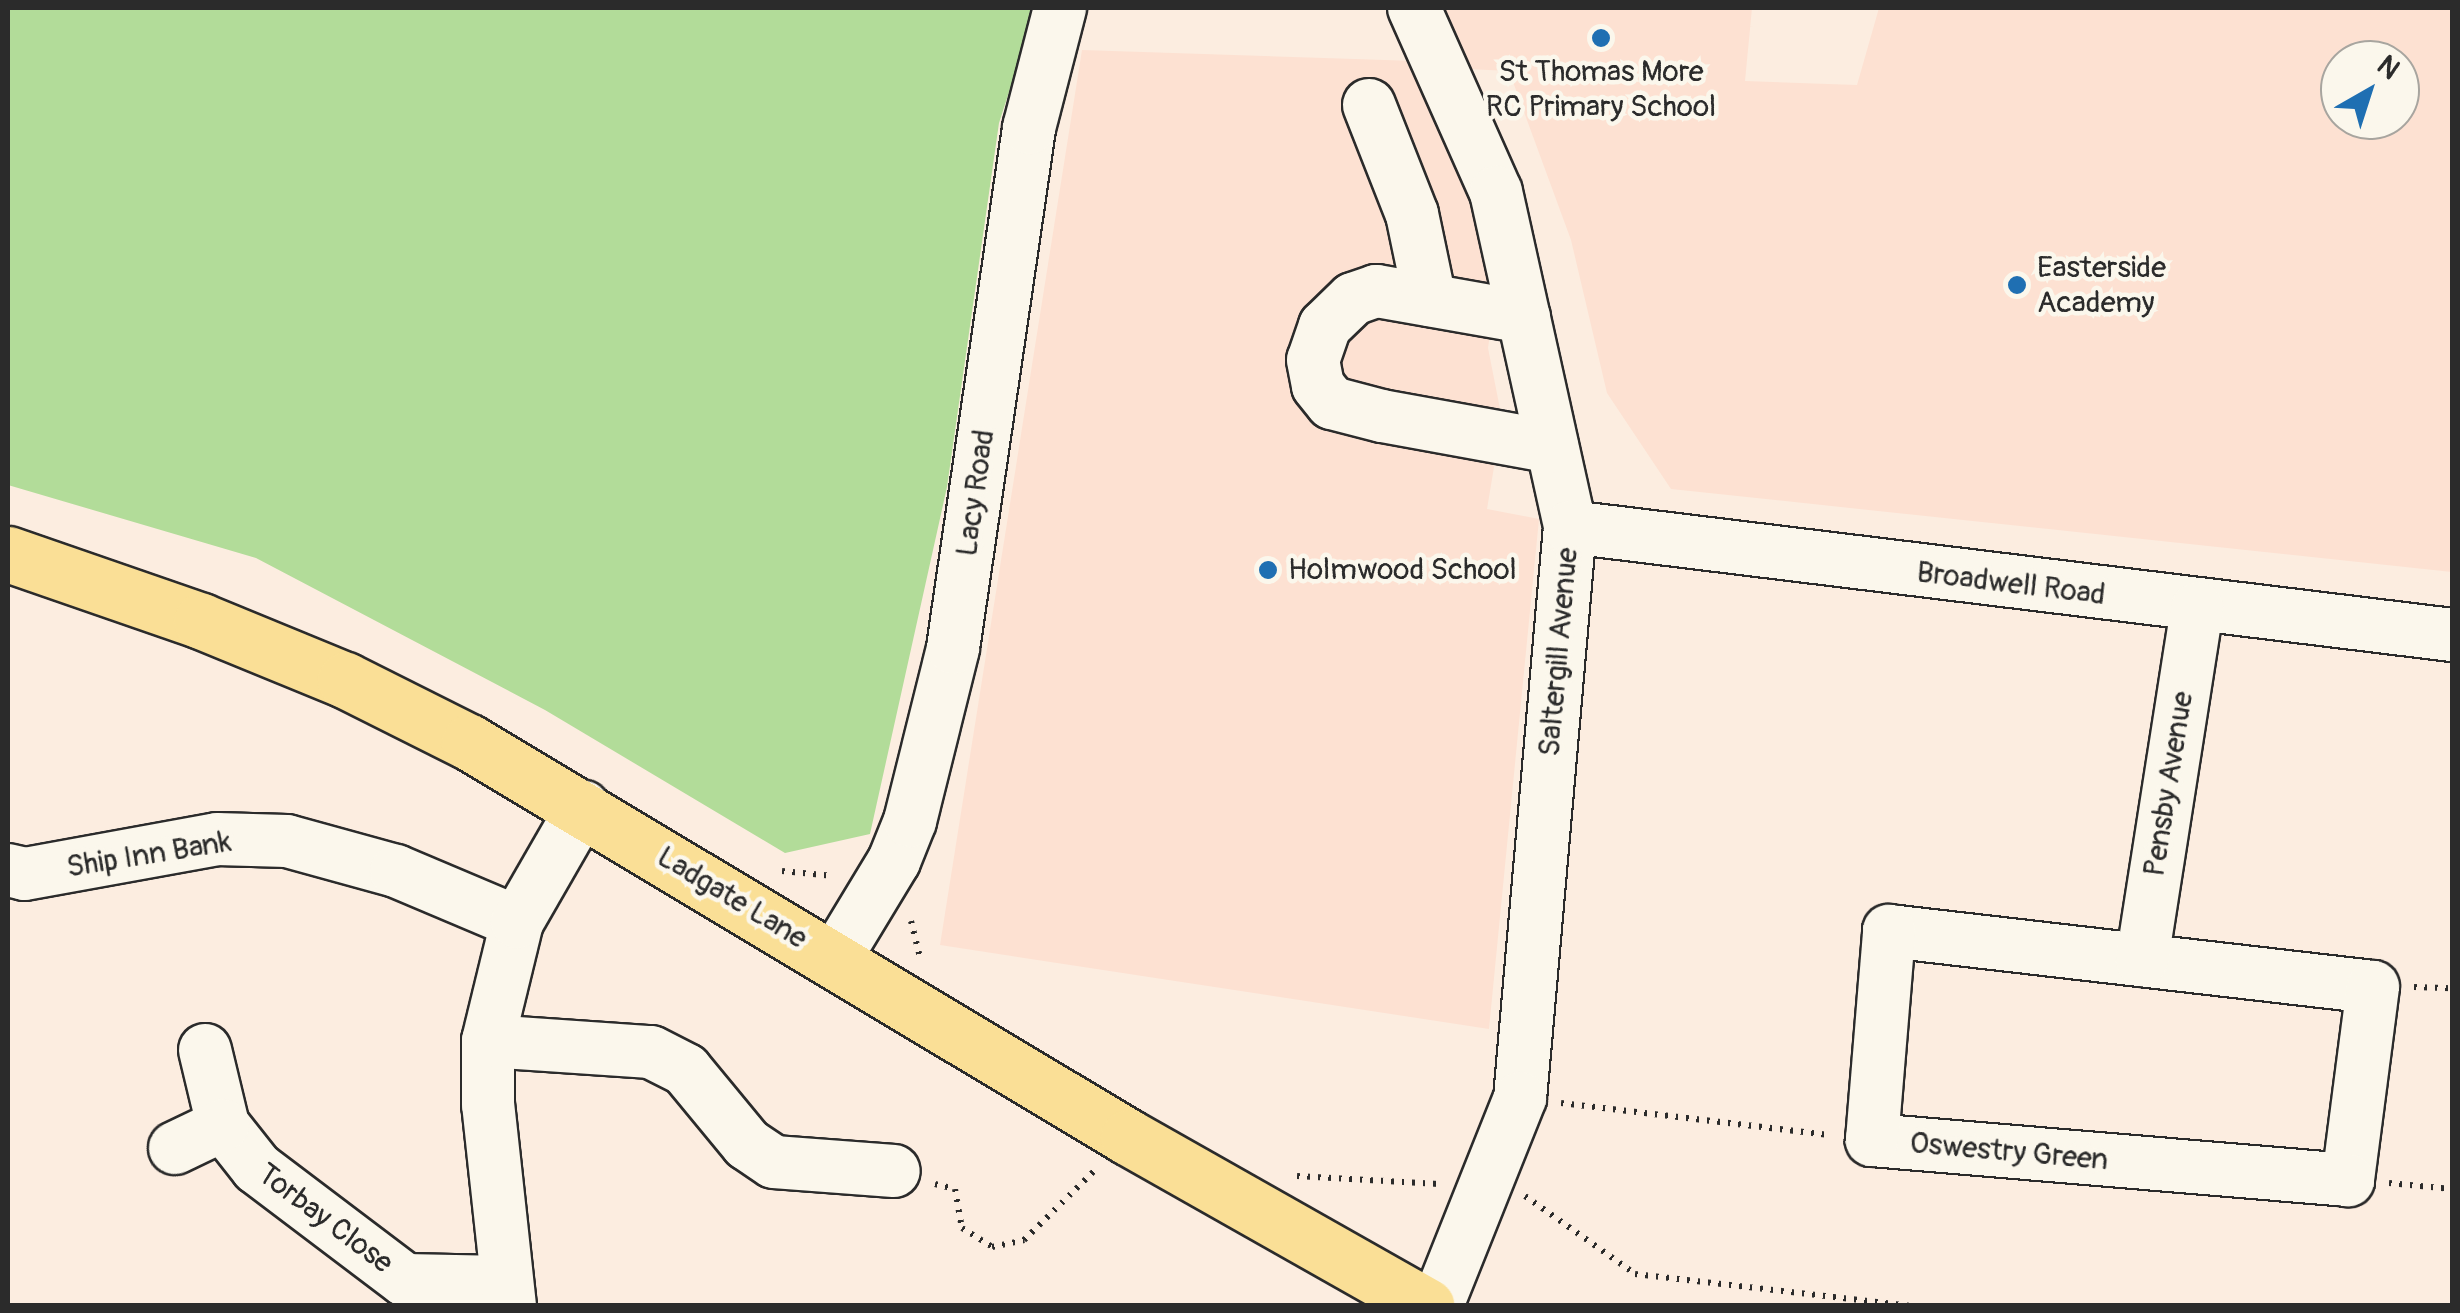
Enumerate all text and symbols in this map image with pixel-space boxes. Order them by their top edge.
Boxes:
marker: St Thomas More RC Primary School [1590,27,1612,49]
north arrow [2320,40,2420,140]
text: N [2370,48,2406,87]
place label: St Thomas More RC Primary School [1486,54,1716,124]
place label: Easterside Academy [2037,250,2166,320]
marker: Easterside Academy [2006,274,2028,296]
street label: Lacy Road [949,427,1003,559]
street label: Saltergill Avenue [1532,546,1586,758]
place label: Holmwood School [1288,552,1517,588]
street label: Broadwell Road [1915,555,2107,613]
marker: Holmwood School [1257,559,1279,581]
street label: Pensby Avenue [2137,689,2201,879]
street label: Ship Inn Bank [64,824,234,886]
street label: Ladgate Lane [650,839,814,957]
street label: Oswestry Green [1908,1125,2110,1179]
street label: Torbay Close [250,1156,400,1282]

